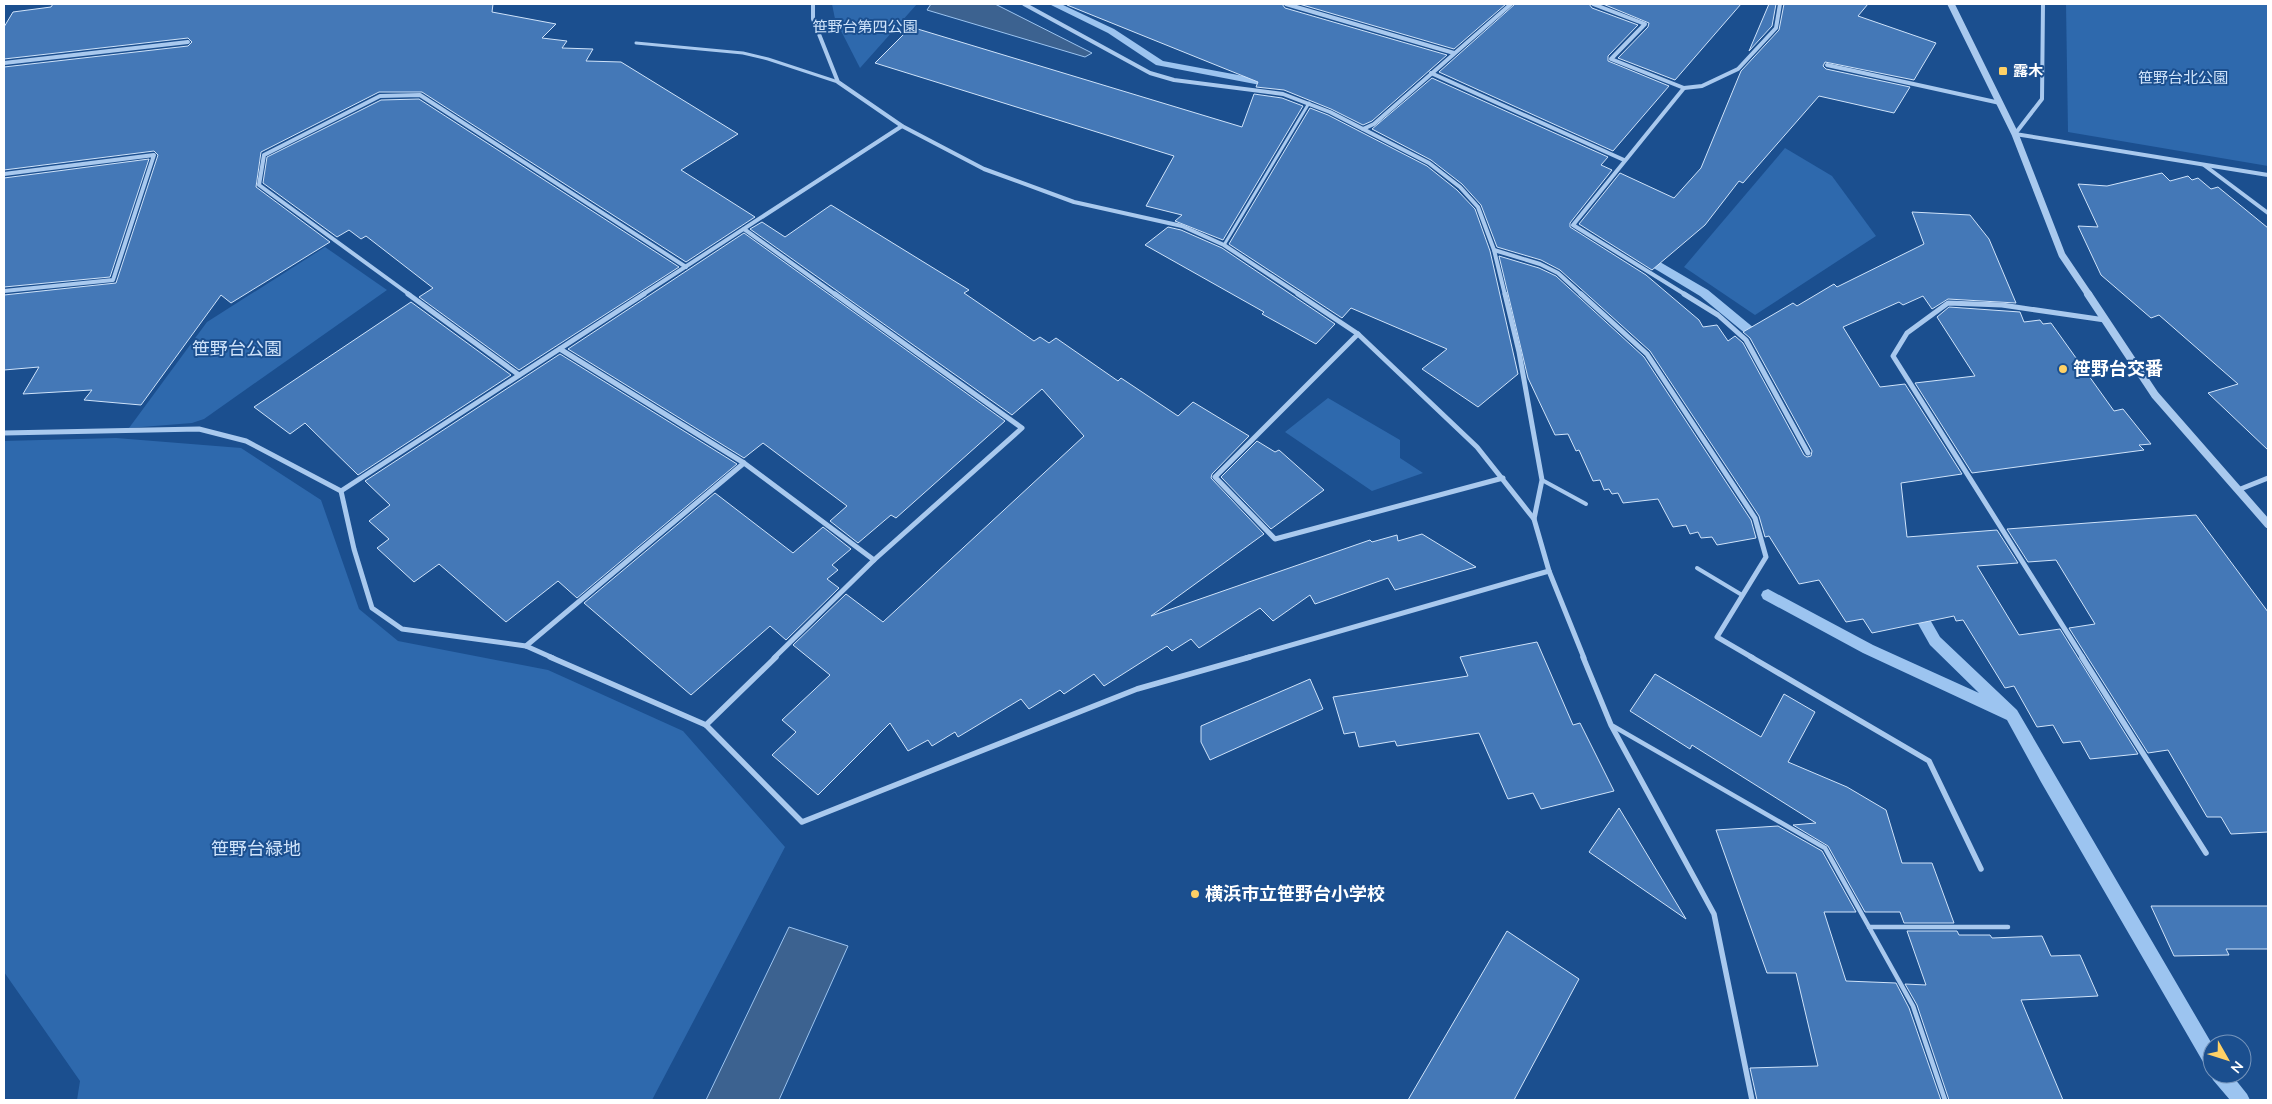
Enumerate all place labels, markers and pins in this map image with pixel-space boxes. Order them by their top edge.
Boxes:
place label: 露木 [2013,61,2043,81]
marker: 露木 [1997,65,2009,77]
place label: 笹野台交番 [2073,357,2163,381]
marker: 笹野台交番 [2057,363,2069,375]
place label: 横浜市立笹野台小学校 [1205,882,1385,906]
marker: 横浜市立笹野台小学校 [1189,888,1201,900]

